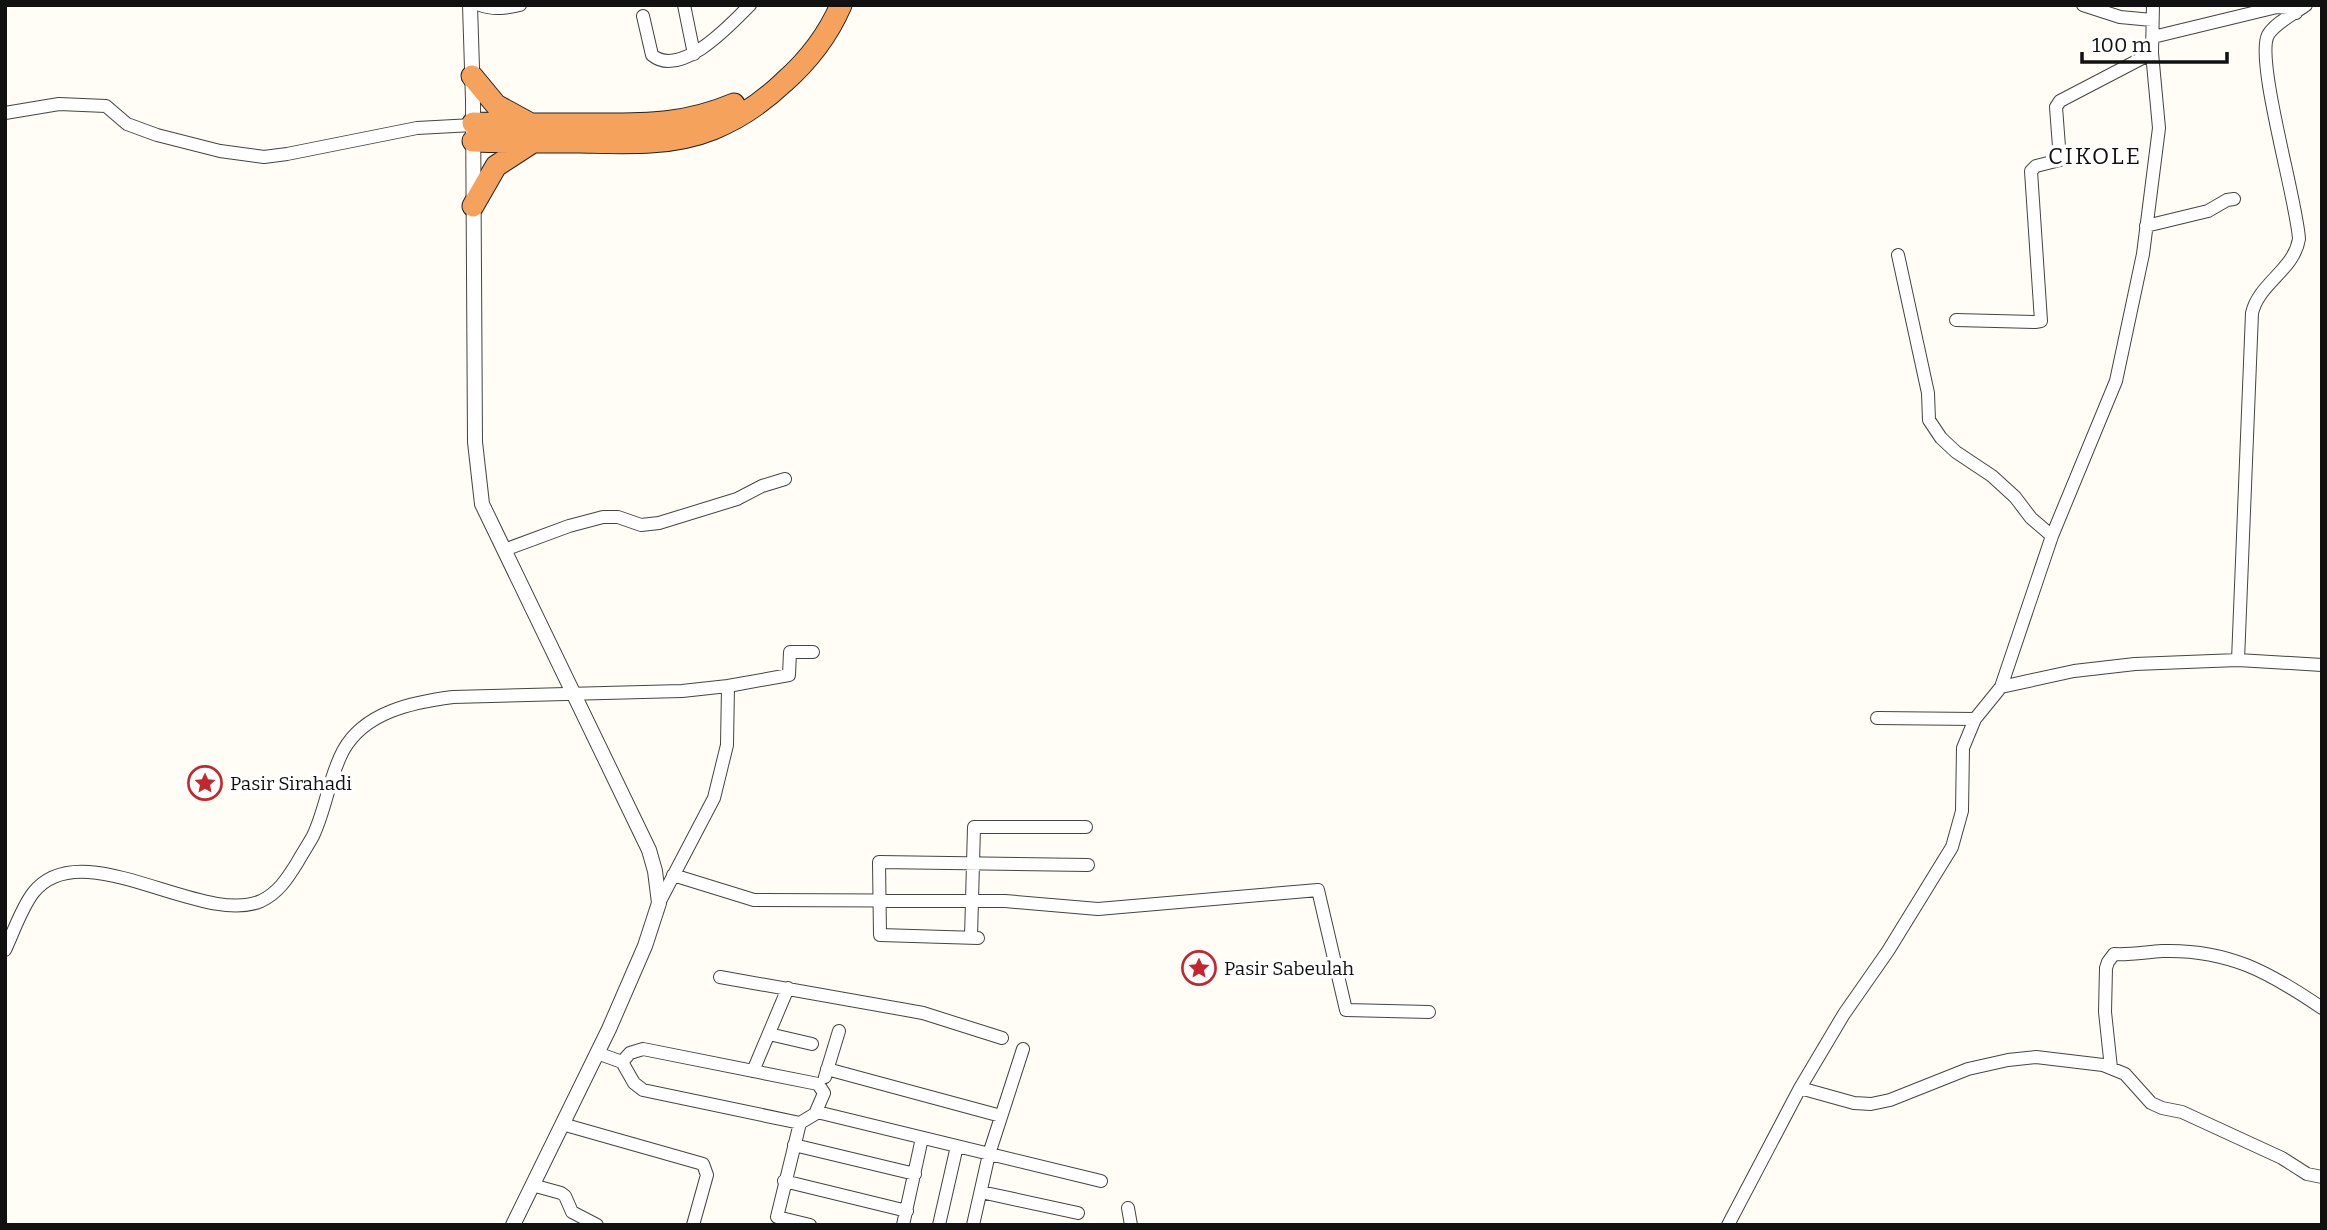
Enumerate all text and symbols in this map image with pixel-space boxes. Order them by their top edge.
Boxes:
scale bar [2082,21,2227,65]
text: 100 m [2092,32,2152,58]
district label: CIKOLE [2048,142,2142,170]
place icon: Pasir Sirahadi [186,764,224,802]
place label: Pasir Sirahadi [230,772,352,795]
place icon: Pasir Sabeulah [1180,949,1218,987]
place label: Pasir Sabeulah [1224,957,1354,980]

